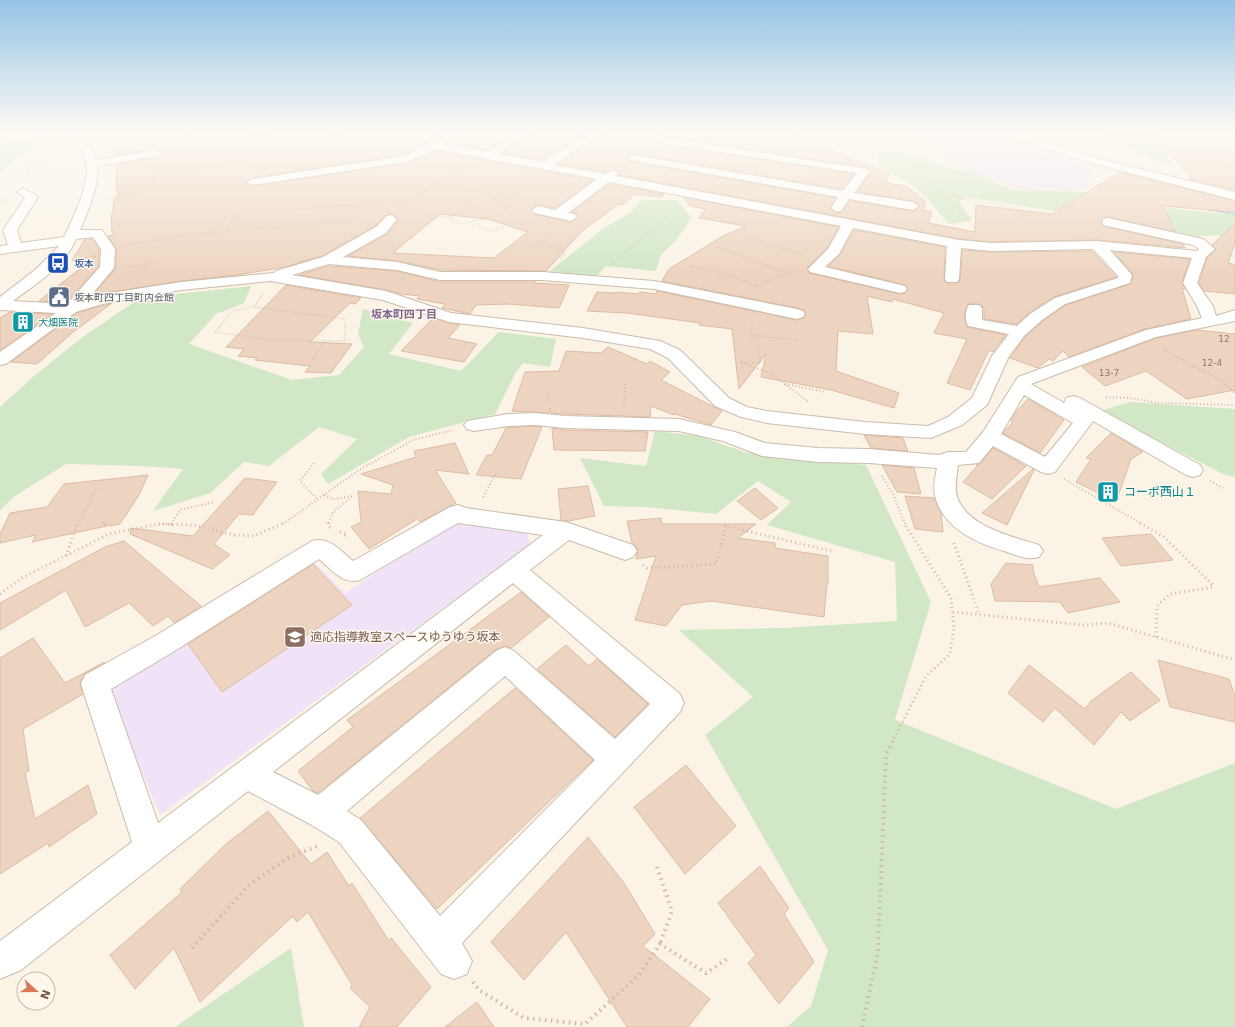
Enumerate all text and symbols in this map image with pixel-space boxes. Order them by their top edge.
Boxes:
bus stop icon: 坂本 [45,250,71,276]
place label: 坂本 [74,258,94,269]
public building icon: 坂本町四丁目町内会館 [46,284,72,310]
place label: 坂本町四丁目町内会館 [74,292,174,303]
district label: 坂本町四丁目 [371,308,437,321]
building icon: 大畑医院 [10,309,36,335]
place label: 大畑医院 [38,317,78,328]
house number: 12 [1218,334,1230,344]
house number: 12-4 [1202,358,1222,368]
house number: 13-7 [1099,368,1119,378]
building icon: コーポ西山１ [1095,479,1121,505]
place label: コーポ西山１ [1124,485,1196,499]
school or university icon: 適応指導教室スペースゆうゆう坂本 [282,624,308,650]
place label: 適応指導教室スペースゆうゆう坂本 [310,630,501,644]
north arrow [16,971,56,1011]
text: N [37,988,53,1001]

